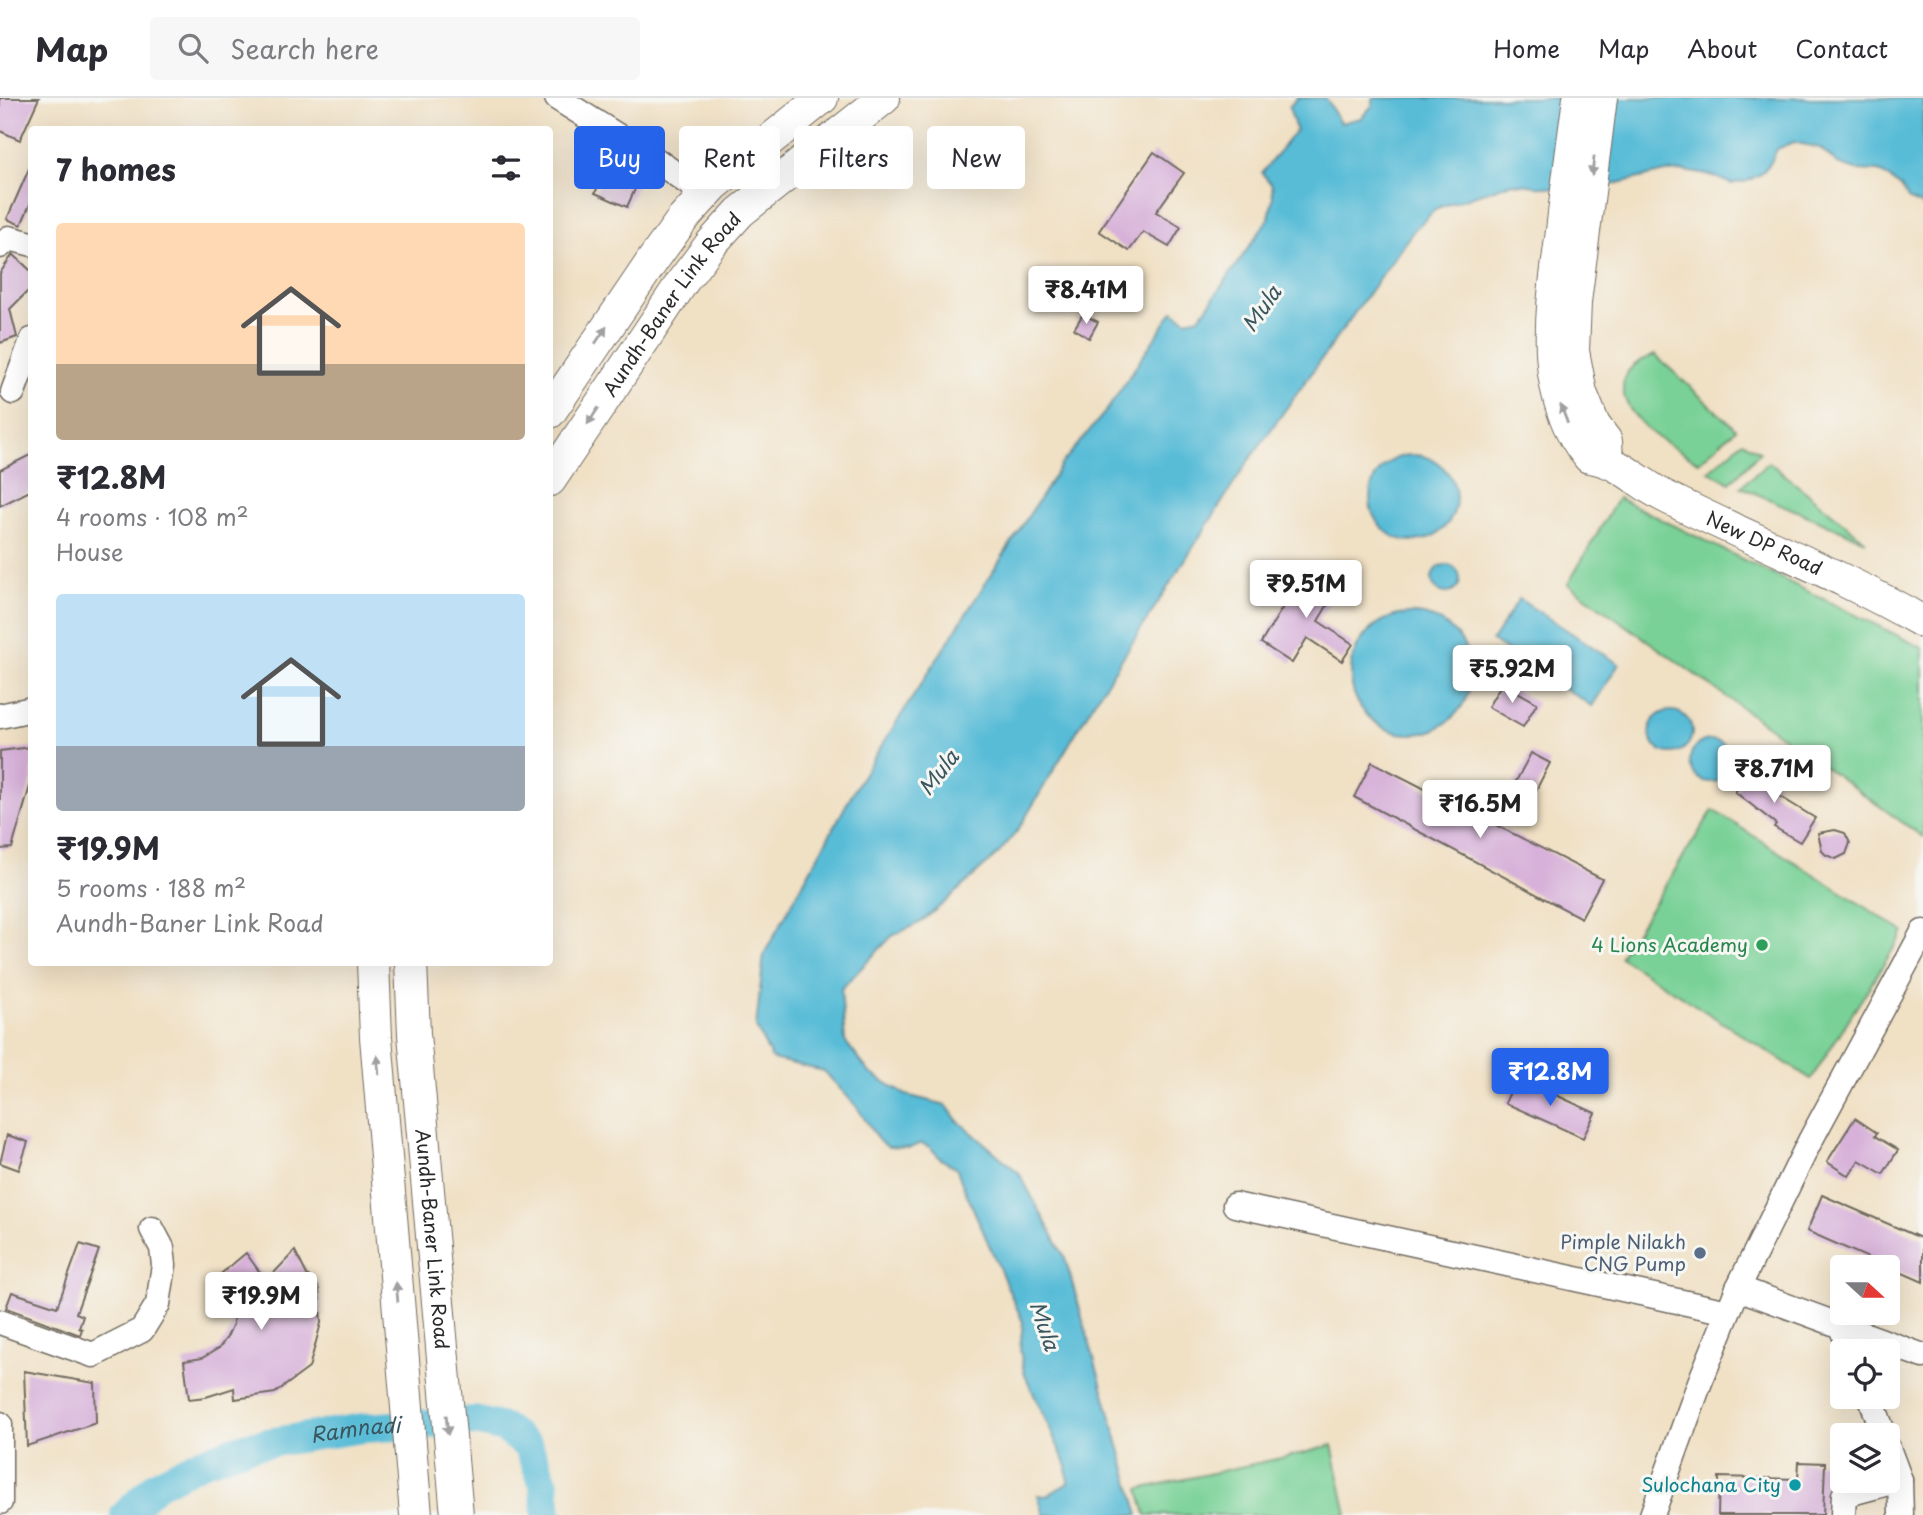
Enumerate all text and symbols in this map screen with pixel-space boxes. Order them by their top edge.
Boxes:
search box [150,17,640,80]
text: Map [35,23,108,73]
icon: search [174,29,212,67]
text: Search here [230,29,379,68]
text: Home [1493,30,1560,66]
text: Map [1598,30,1649,66]
text: About [1687,30,1757,66]
text: Contact [1795,30,1888,66]
chip: Buy [574,126,665,189]
chip: Rent [679,126,780,189]
chip: Filters [794,126,913,189]
chip: New [927,126,1025,189]
text: 7 homes [56,146,176,191]
icon: filters [487,149,525,187]
one-way arrow [1587,155,1598,177]
street label: Aundh-Baner Link Road [595,205,747,401]
pin: ₹8.41M [1029,266,1143,326]
icon: home [228,268,354,394]
text: ₹8.41M [1044,271,1128,306]
water label: Mula [1233,277,1289,338]
one-way arrow [595,326,608,345]
one-way arrow [1559,404,1570,425]
one-way arrow [586,407,600,425]
text: ₹12.8M [56,454,166,499]
text: 4 rooms · 108 m² [56,499,249,534]
street label: New DP Road [1702,504,1827,581]
text: House [56,534,123,569]
pin: ₹9.51M [1249,560,1363,620]
text: ₹9.51M [1266,565,1346,600]
icon: home [228,639,354,765]
pin: ₹5.92M [1455,646,1569,705]
text: ₹5.92M [1469,650,1555,685]
water label: Mula [909,741,966,802]
pin: ₹8.71M [1717,746,1831,805]
text: ₹8.71M [1734,750,1814,785]
pin: ₹16.5M [1423,780,1537,840]
text: ₹16.5M [1438,785,1522,820]
text: ₹19.9M [56,825,160,870]
text: 5 rooms · 188 m² [56,870,246,905]
text: Aundh-Baner Link Road [56,905,324,940]
place label: 4 Lions Academy [1591,930,1748,958]
marker: 4 Lions Academy [1754,937,1770,953]
pin: ₹12.8M [1493,1048,1607,1108]
text: ₹12.8M [1508,1053,1592,1088]
one-way arrow [372,1054,383,1076]
street label: Aundh-Baner Link Road [410,1128,457,1350]
place label: Pimple Nilakh CNG Pump [1560,1227,1686,1277]
marker: Pimple Nilakh CNG Pump [1692,1245,1708,1261]
north arrow [1830,1255,1900,1325]
map controls [1830,1255,1900,1493]
pin: ₹19.9M [204,1272,318,1332]
text: ₹19.9M [221,1277,301,1312]
one-way arrow [391,1280,402,1302]
water label: Mula [1023,1296,1070,1355]
button: locate [1830,1339,1900,1409]
water label: Ramnadi [308,1408,404,1450]
one-way arrow [442,1414,453,1436]
button: layers [1830,1423,1900,1493]
place label: Sulochana City [1641,1470,1781,1498]
marker: Sulochana City [1787,1477,1803,1493]

